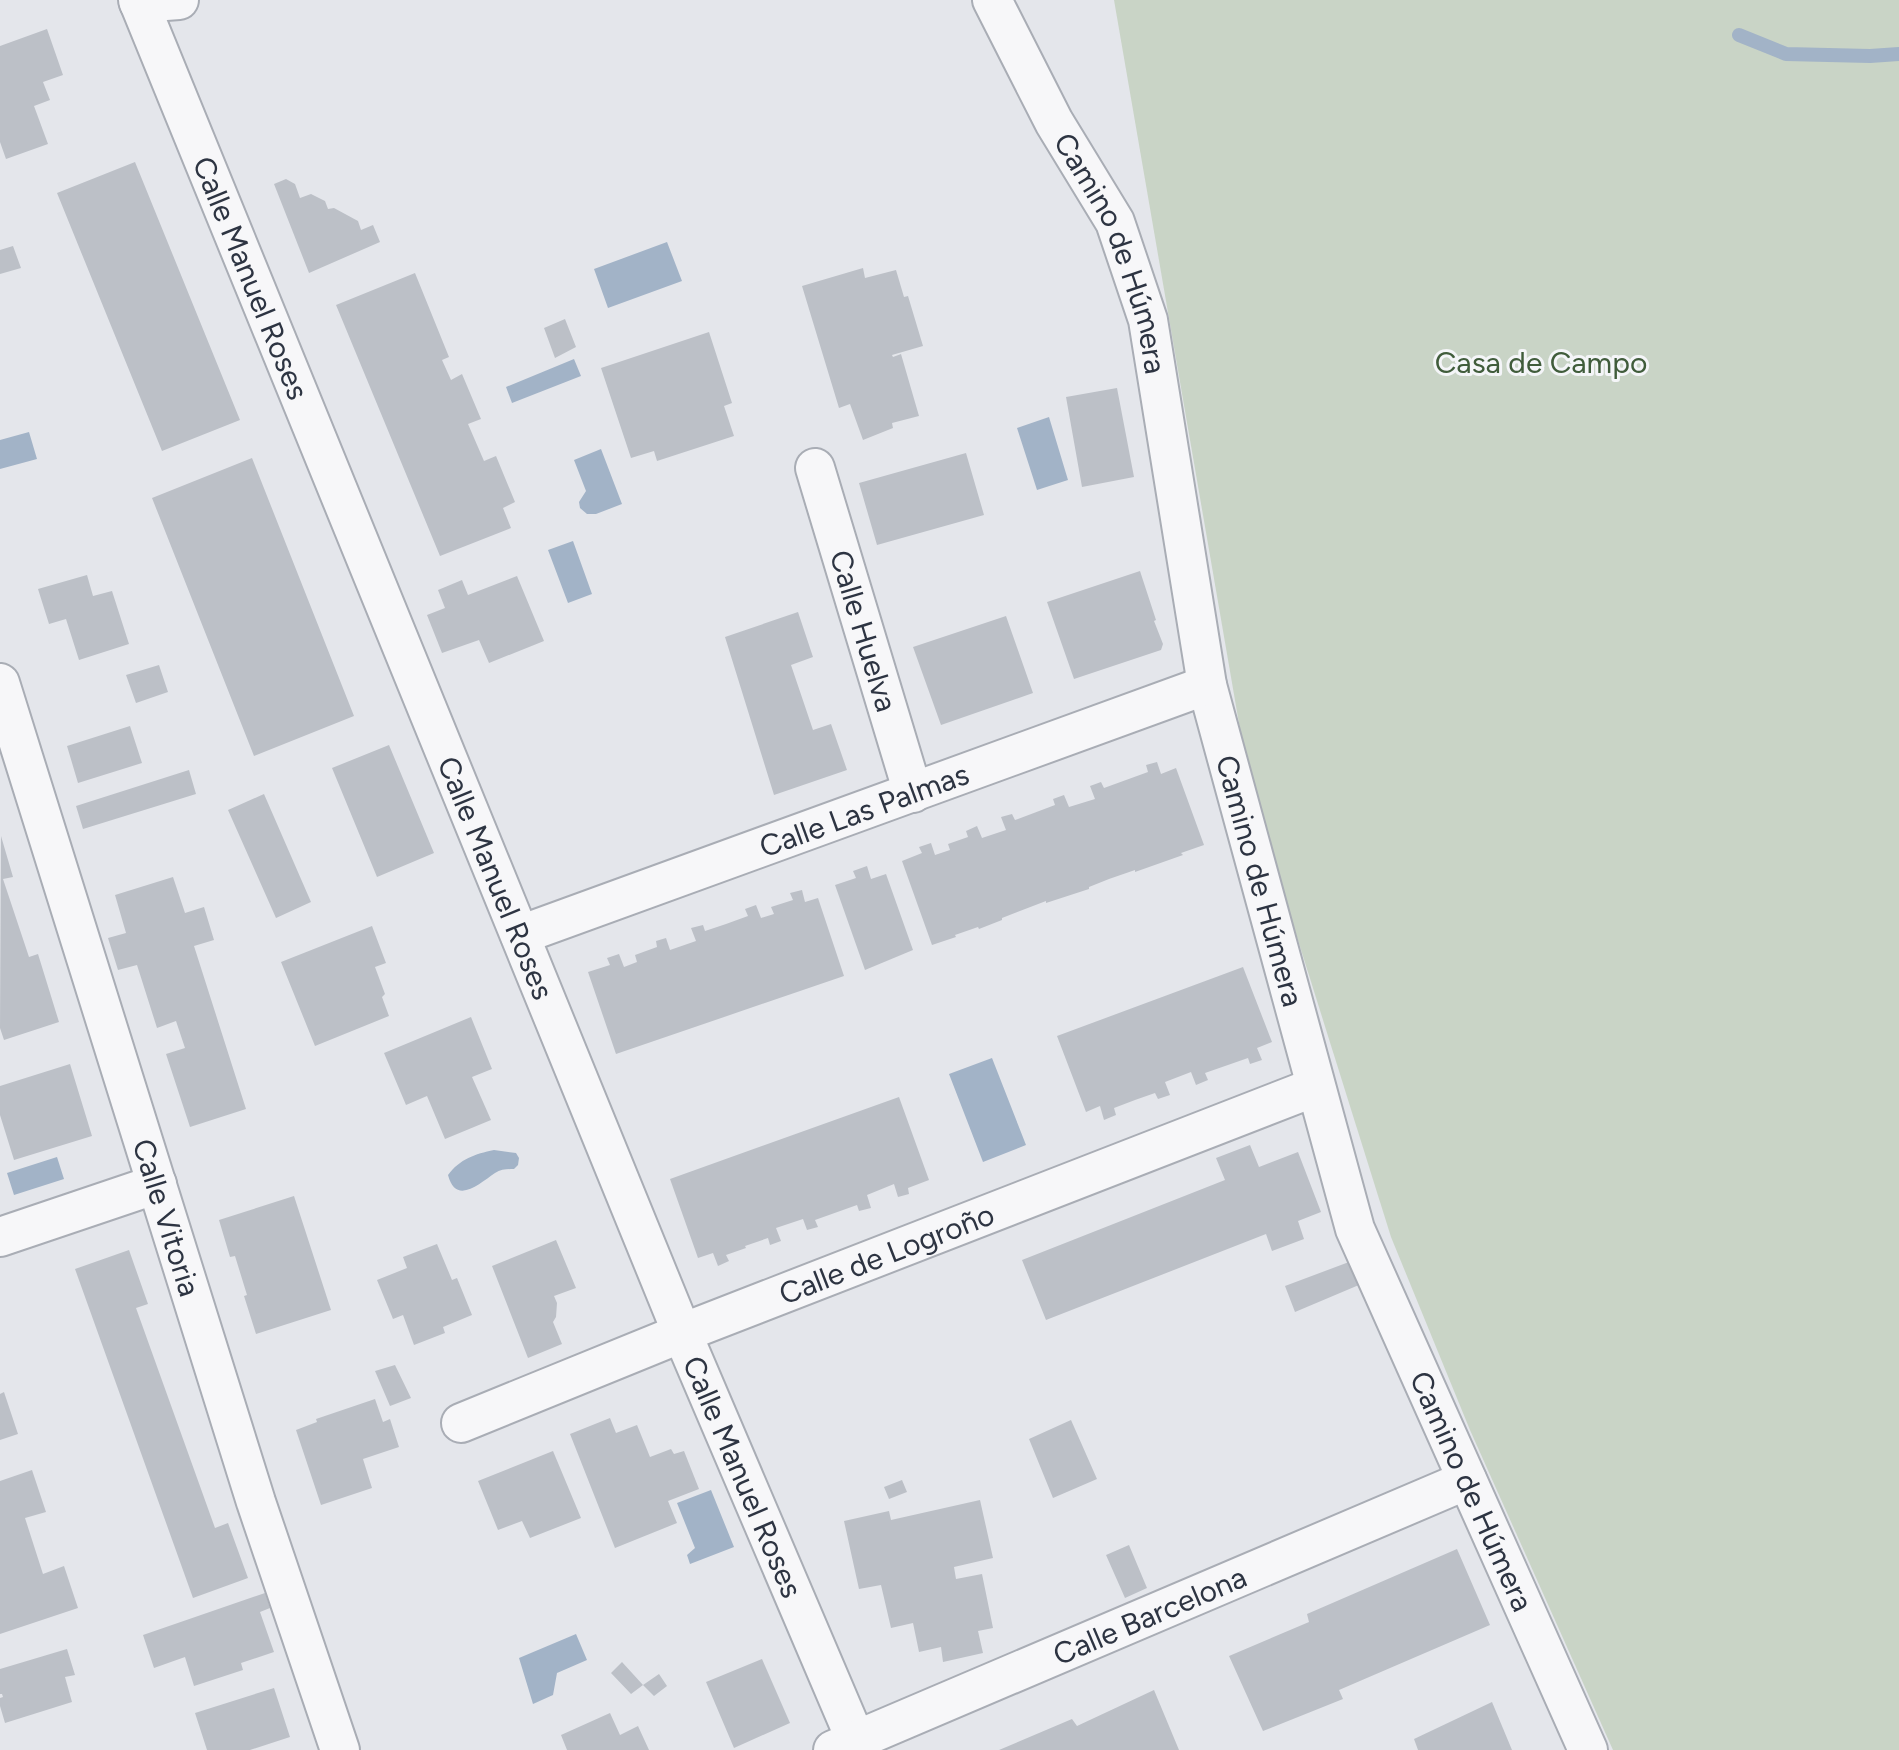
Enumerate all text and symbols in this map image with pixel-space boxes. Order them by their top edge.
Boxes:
street label: Camino de Húmera [1046,126,1175,376]
street label: Calle Manuel Roses [185,151,317,405]
park label: Casa de Campo [1435,344,1647,381]
street label: Calle Huelva [822,546,906,716]
street label: Calle Manuel Roses [430,751,562,1005]
street label: Camino de Húmera [1208,751,1312,1011]
street label: Calle Las Palmas [754,755,974,865]
street label: Calle Vitoria [125,1134,209,1301]
street label: Calle de Logroño [774,1195,999,1312]
street label: Calle Manuel Roses [675,1350,811,1603]
street label: Camino de Húmera [1402,1365,1542,1617]
street label: Calle Barcelona [1047,1558,1252,1673]

